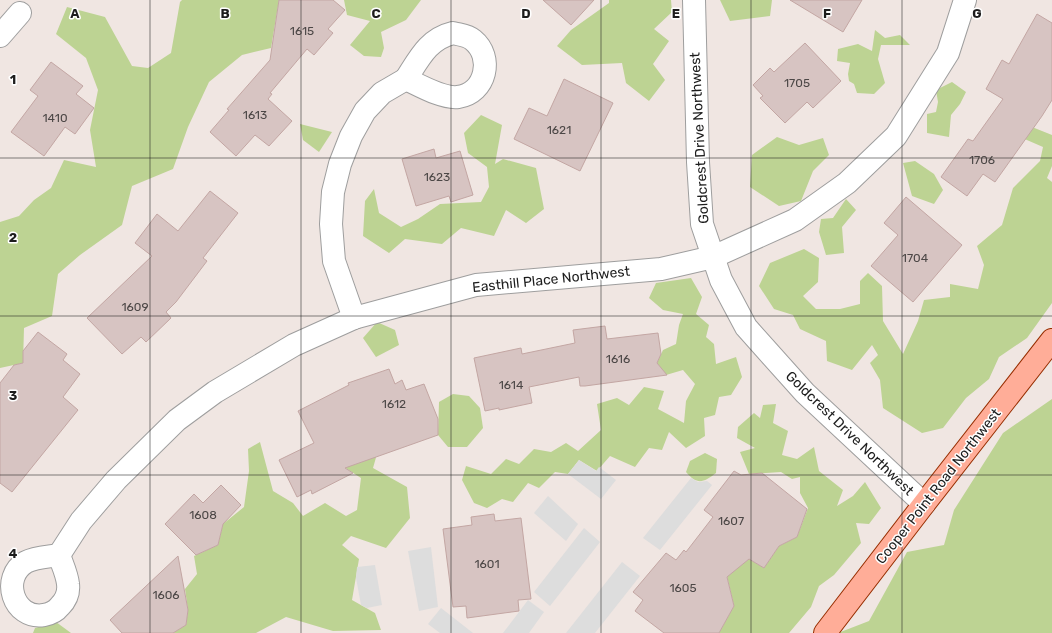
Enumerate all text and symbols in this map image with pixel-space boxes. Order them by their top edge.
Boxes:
text: A [70,6,80,21]
text: B [220,6,230,21]
text: C [371,6,381,21]
text: D [521,6,531,21]
text: E [672,6,680,21]
text: F [823,6,831,21]
text: G [972,6,982,21]
house number: 1615 [290,24,314,38]
street label: Goldcrest Drive Northwest [686,51,712,224]
text: 1 [10,72,16,87]
house number: 1705 [784,76,810,90]
house number: 1613 [243,108,267,122]
house number: 1410 [42,111,68,125]
house number: 1621 [547,123,571,137]
house number: 1706 [969,153,995,167]
house number: 1623 [424,170,450,184]
text: 2 [9,230,17,245]
house number: 1704 [902,251,929,265]
street label: Easthill Place Northwest [471,263,631,296]
house number: 1609 [121,300,149,314]
house number: 1616 [606,352,630,366]
street label: Goldcrest Drive Northwest [782,368,918,499]
house number: 1614 [499,378,524,392]
text: 3 [9,388,18,403]
house number: 1612 [382,397,406,411]
street label: Cooper Point Road Northwest [872,405,1005,567]
house number: 1608 [189,508,217,522]
house number: 1607 [718,514,744,528]
text: 4 [9,546,18,561]
house number: 1601 [474,557,500,571]
house number: 1605 [669,581,697,595]
house number: 1606 [152,588,180,602]

